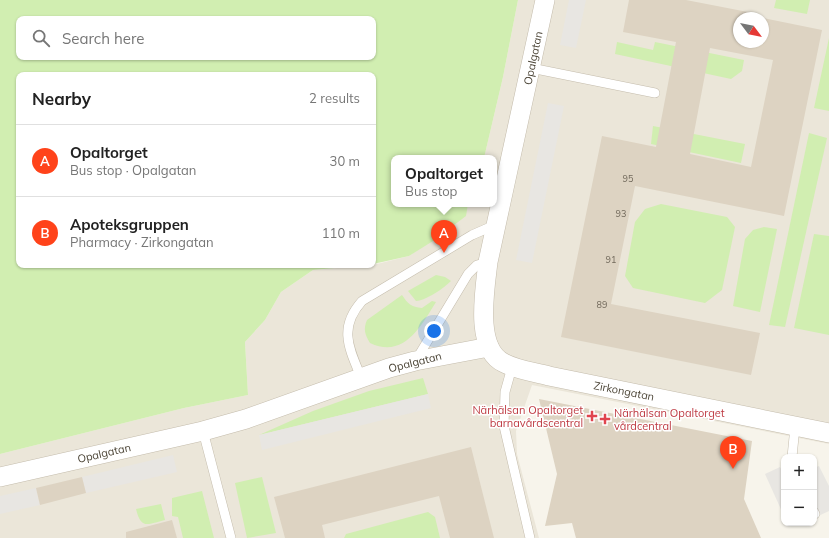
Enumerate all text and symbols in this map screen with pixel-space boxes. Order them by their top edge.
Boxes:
north arrow [733,12,769,48]
search box [16,16,376,60]
icon: search [30,27,52,49]
text: Search here [62,29,144,48]
street label: Opalgatan [520,30,546,86]
text: Nearby [32,88,91,109]
text: 2 results [309,90,360,106]
text: Opaltorget [70,143,148,162]
text: A [40,153,50,169]
text: 30 m [330,153,360,169]
popup [391,155,497,207]
text: Bus stop · Opalgatan [70,162,196,178]
text: Opaltorget [405,164,483,183]
house number: 95 [623,173,634,184]
text: Bus stop [405,183,457,199]
house number: 93 [616,208,626,219]
text: Apoteksgruppen [70,215,189,234]
pin: A [431,220,457,253]
text: B [41,225,49,241]
text: 110 m [322,225,360,241]
text: Pharmacy · Zirkongatan [70,234,214,250]
house number: 91 [606,254,616,265]
house number: 89 [597,299,607,310]
your location [424,321,444,341]
street label: Opalgatan [387,349,443,375]
street label: Zirkongatan [592,378,656,404]
place label: Närhälsan Opaltorget barnavårdscentral [472,403,583,430]
place label: Närhälsan Opaltorget vårdcentral [614,406,725,433]
marker: Närhälsan Opaltorget barnavårdscentral [586,410,598,422]
marker: Närhälsan Opaltorget vårdcentral [599,413,611,425]
pin: B [720,436,746,469]
street label: Opalgatan [76,440,132,466]
map controls [781,454,817,526]
button: + [781,454,817,490]
button: − [781,490,817,526]

